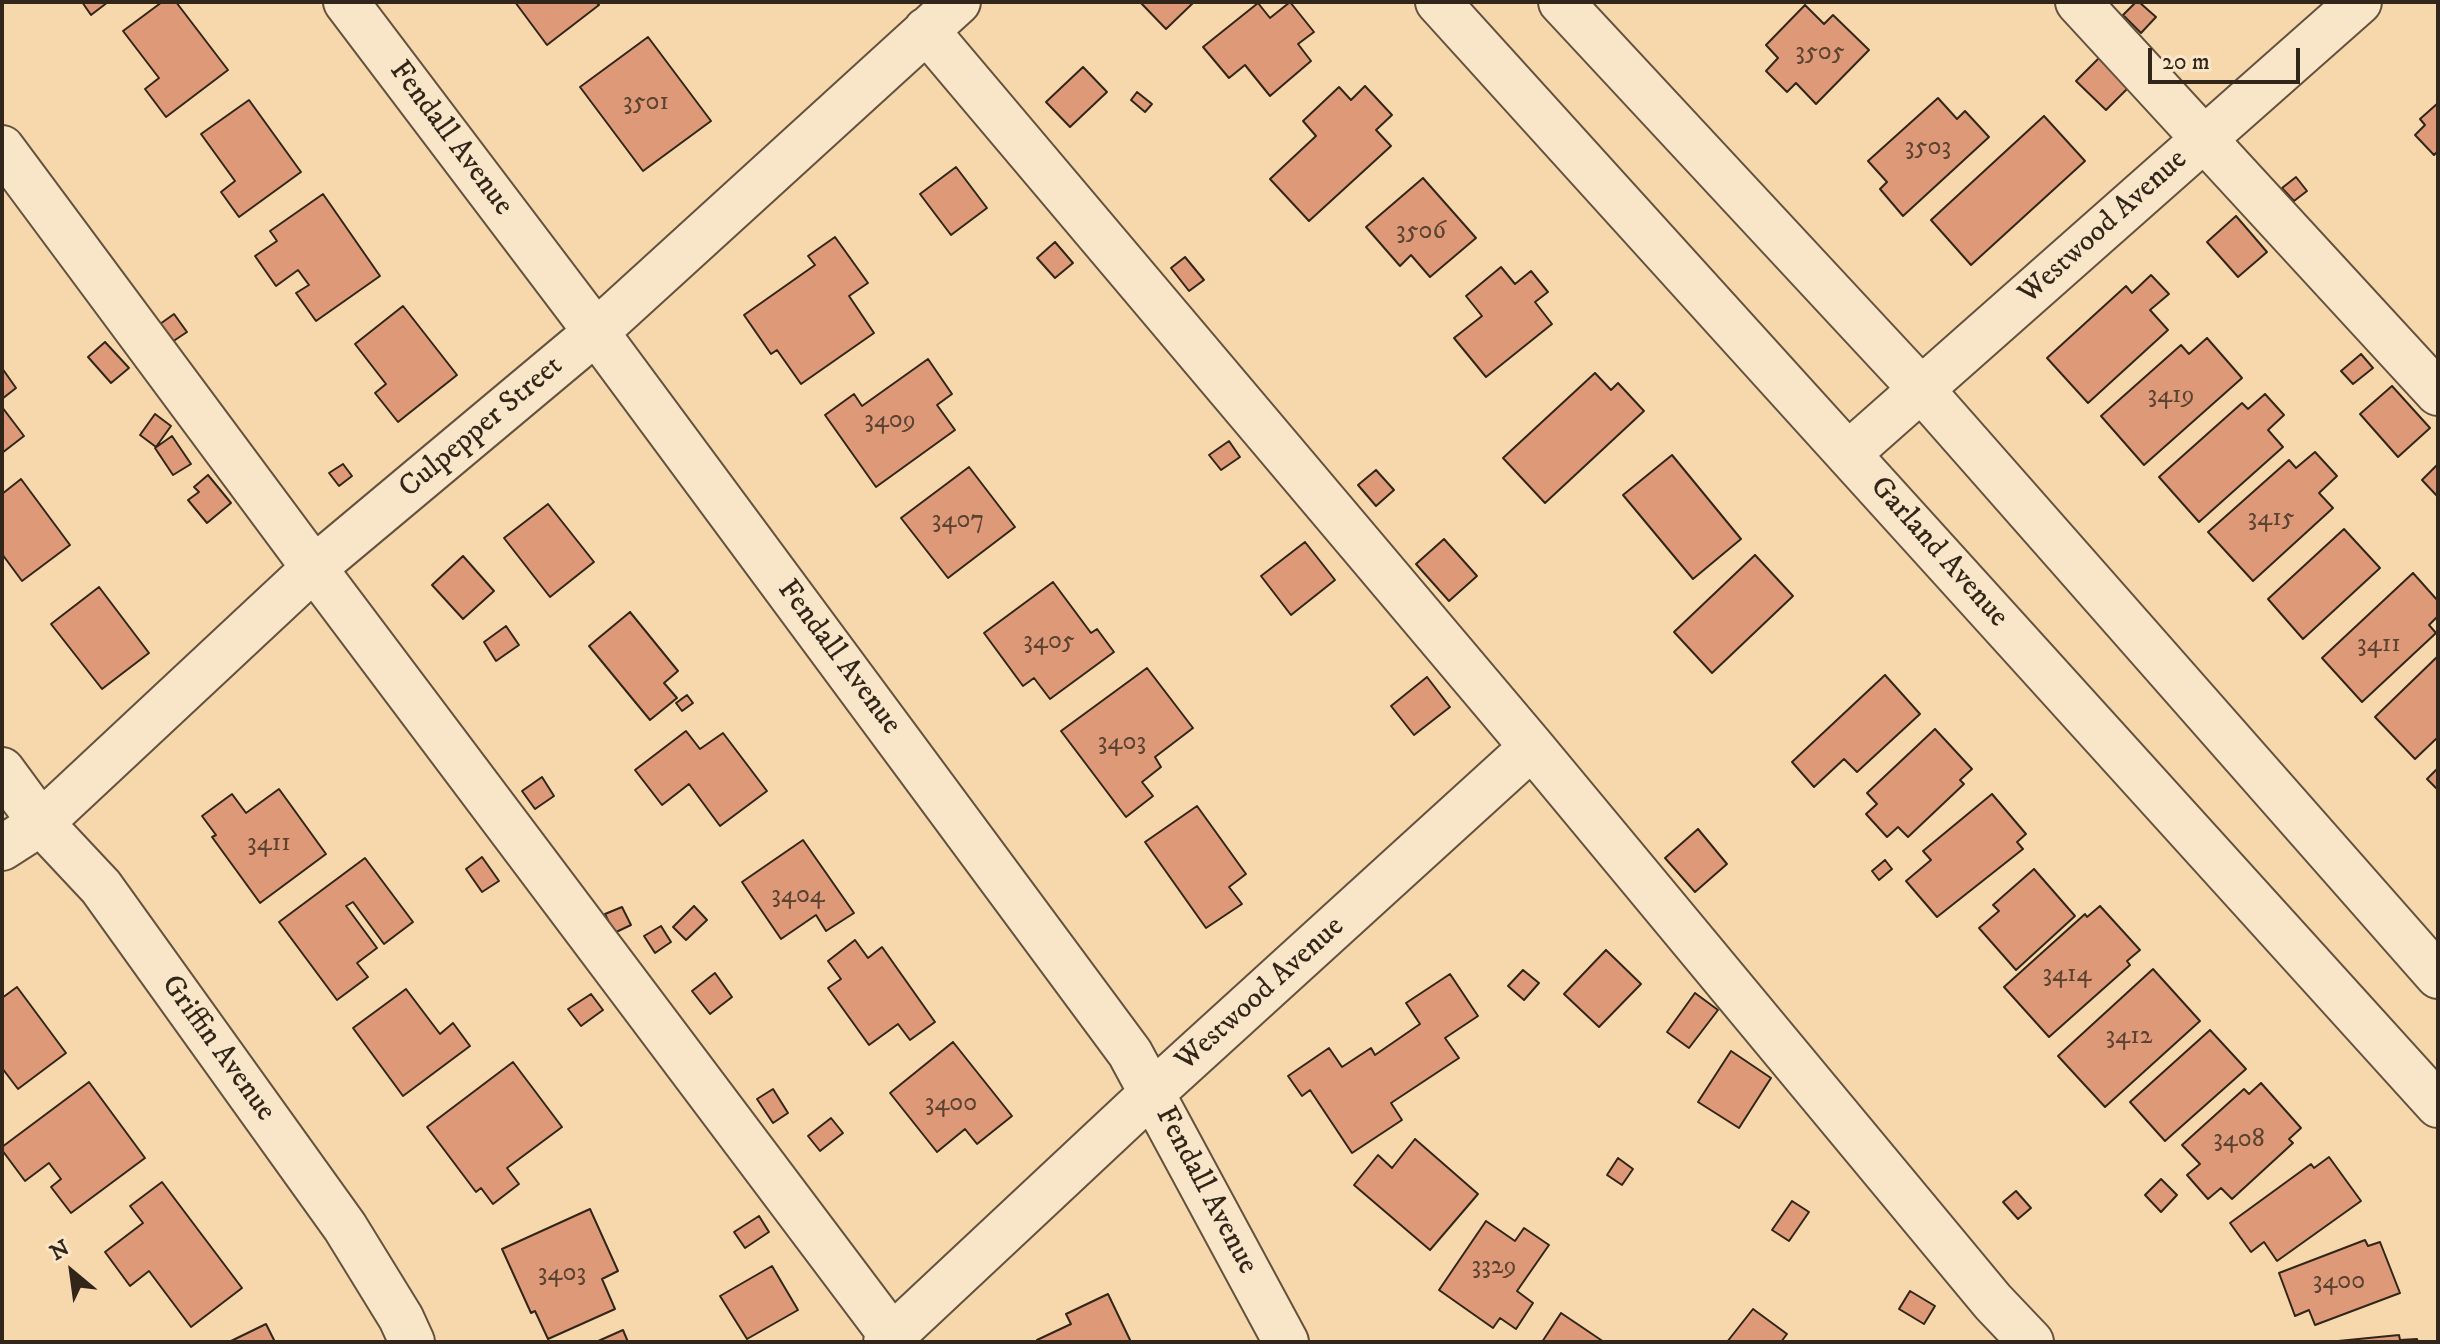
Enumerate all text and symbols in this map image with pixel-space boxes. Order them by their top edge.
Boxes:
scale bar [2152,32,2304,82]
house number: 3505 [1795,38,1845,70]
text: 20 m [2162,47,2210,77]
street label: Fendall Avenue [380,55,520,223]
house number: 3501 [623,88,669,120]
house number: 3503 [1905,133,1951,165]
street label: Westwood Avenue [2012,143,2196,313]
house number: 3506 [1396,217,1446,249]
street label: Culpepper Street [393,349,571,507]
house number: 3419 [2147,381,2195,413]
house number: 3409 [864,406,916,438]
street label: Garland Avenue [1861,470,2015,636]
house number: 3415 [2248,504,2294,536]
house number: 3407 [932,506,984,538]
street label: Fendall Avenue [768,574,908,742]
house number: 3405 [1023,627,1075,659]
house number: 3411 [2357,630,2401,662]
house number: 3403 [1098,728,1146,760]
house number: 3411 [247,829,291,861]
house number: 3404 [771,881,825,913]
street label: Westwood Avenue [1169,910,1353,1080]
house number: 3414 [2042,960,2092,992]
street label: Griffin Avenue [152,969,282,1129]
house number: 3412 [2106,1022,2152,1054]
house number: 3400 [925,1089,977,1121]
street label: Fendall Avenue [1146,1101,1264,1281]
house number: 3408 [2213,1125,2265,1157]
north arrow [32,1232,112,1312]
text: N [46,1234,75,1267]
house number: 3329 [1471,1252,1517,1284]
house number: 3403 [538,1259,586,1291]
house number: 3400 [2313,1267,2365,1299]

